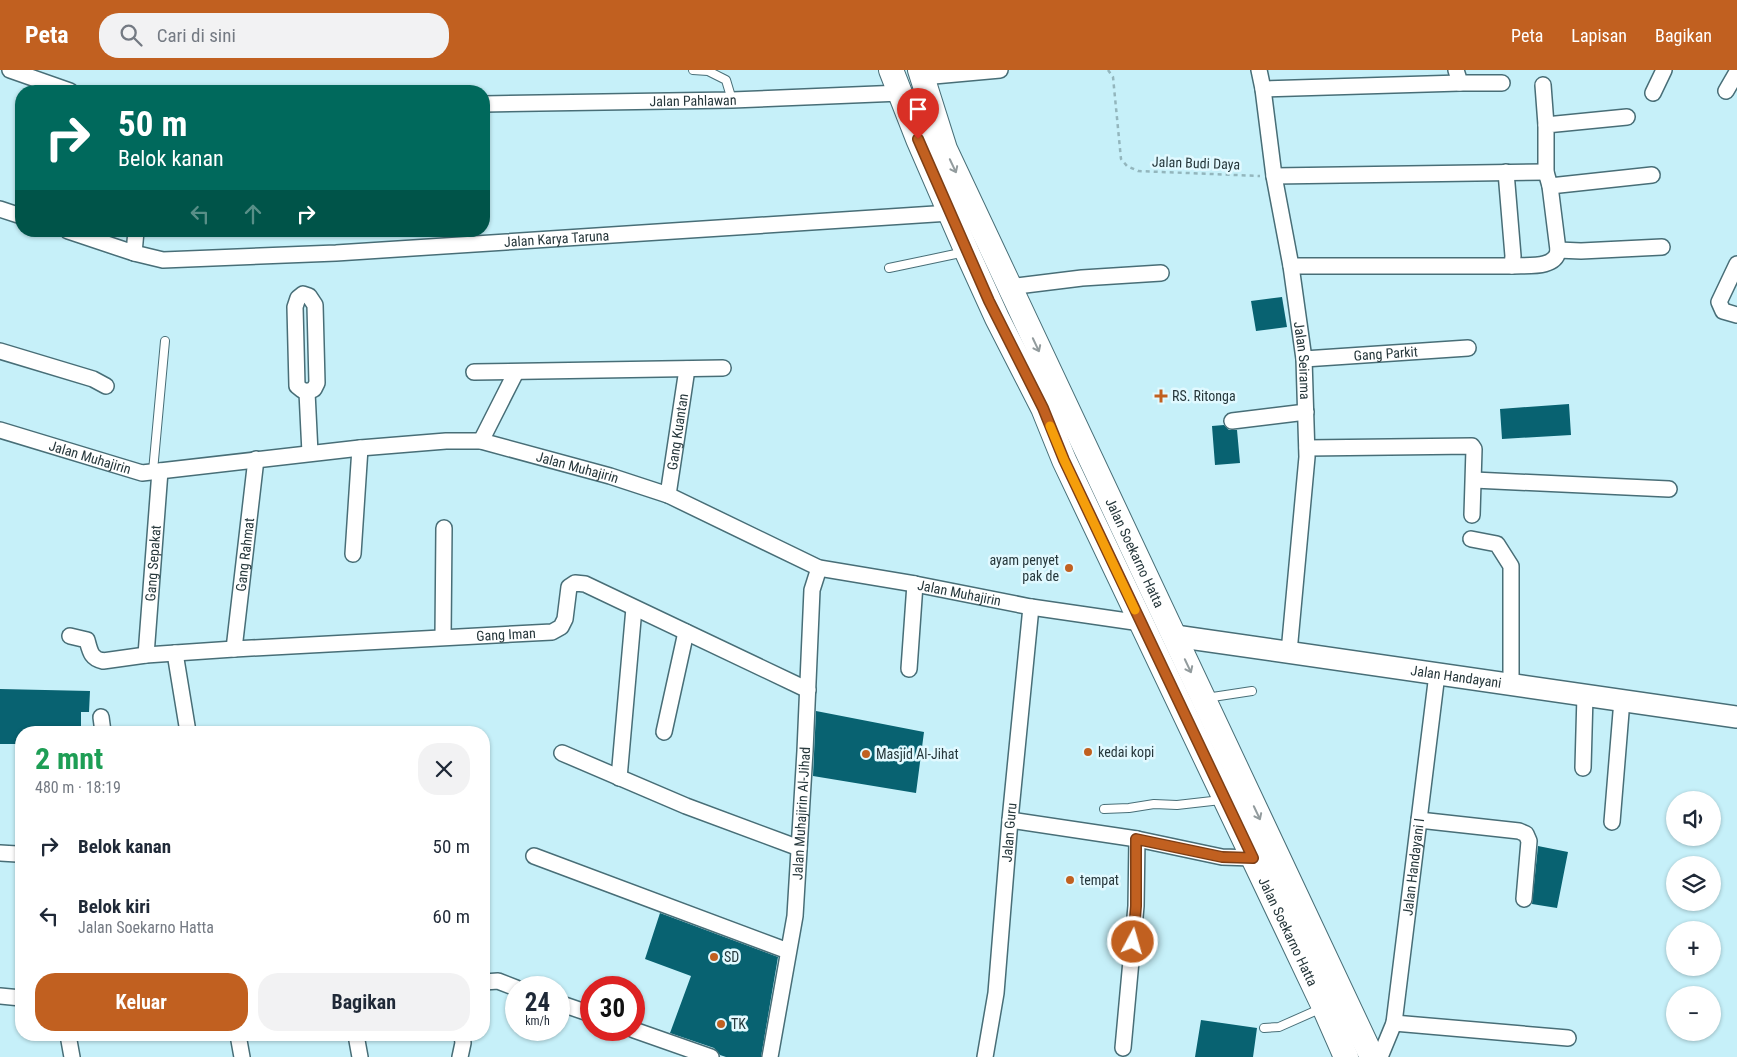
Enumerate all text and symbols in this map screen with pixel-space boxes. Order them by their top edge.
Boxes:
search box [99,13,449,58]
text: Peta [25,21,69,49]
icon: search [117,21,145,49]
text: Cari di sini [157,24,236,47]
text: Peta [1511,25,1543,46]
text: Lapisan [1571,25,1627,46]
text: Bagikan [1655,25,1712,46]
pin [897,88,939,139]
street label: Jalan Pahlawan [649,92,737,109]
icon: arrive [904,95,932,123]
text: 50 m [118,104,187,145]
icon: right [35,105,100,170]
text: Belok kanan [118,146,224,171]
street label: Jalan Budi Daya [1152,153,1240,173]
one-way arrow [948,158,958,173]
icon: left [186,200,214,228]
icon: ahead [239,200,267,228]
icon: right [292,200,320,228]
street label: Jalan Karya Taruna [503,227,610,250]
street label: Jalan Seirama [1291,320,1313,400]
one-way arrow [1032,337,1041,352]
street label: Gang Parkit [1353,343,1418,364]
place label: RS. Ritonga [1172,388,1236,404]
marker: RS. Ritonga [1154,389,1168,403]
street label: Gang Kuantan [664,392,691,471]
street label: Jalan Muhajirin [47,437,133,477]
street label: Jalan Muhajirin [534,448,621,486]
street label: Jalan Soekarno Hatta [1102,495,1167,610]
street label: Gang Rahmat [233,517,257,592]
street label: Gang Sepakat [142,524,164,602]
place label: ayam penyet pak de [990,552,1059,584]
marker: ayam penyet pak de [1063,562,1075,574]
street label: Jalan Muhajirin [916,577,1003,609]
street label: Gang Iman [476,625,536,644]
one-way arrow [1184,658,1194,673]
street label: Jalan Handayani [1410,662,1503,691]
text: 2 mnt [35,741,103,776]
button: close [418,743,470,795]
place label: kedai kopi [1098,744,1154,760]
street label: Jalan Muhajirin Al-Jihad [789,746,813,880]
place label: Masjid Al-Jihat [876,746,959,762]
marker: kedai kopi [1082,746,1094,758]
marker: Masjid Al-Jihat [860,748,872,760]
text: 480 m · 18:19 [35,778,121,797]
map controls [1666,791,1721,1041]
button: sound [1666,791,1721,846]
street label: Jalan Guru [999,802,1020,863]
one-way arrow [1253,805,1262,820]
street label: Jalan Handayani I [1399,817,1427,917]
icon: right [35,832,63,860]
text: Belok kanan [78,835,171,858]
text: 50 m [433,835,470,858]
button: layers [1666,856,1721,911]
place label: tempat [1080,872,1119,888]
marker: tempat [1064,874,1076,886]
street label: Jalan Soekarno Hatta [1255,874,1321,989]
text: Belok kiri [78,895,150,918]
icon: left [35,902,63,930]
text: 60 m [433,905,470,928]
position arrow [1106,915,1158,967]
text: Jalan Soekarno Hatta [78,918,214,937]
button: + [1666,921,1721,976]
place label: SD [724,949,739,965]
marker: SD [708,951,720,963]
button: Keluar [35,973,248,1031]
button: Bagikan [258,973,470,1031]
speed limit sign: 30 [580,976,645,1041]
button: − [1666,986,1721,1041]
text: 24 [525,988,550,1017]
text: km/h [525,1014,550,1028]
place label: TK [731,1016,746,1032]
marker: TK [715,1018,727,1030]

